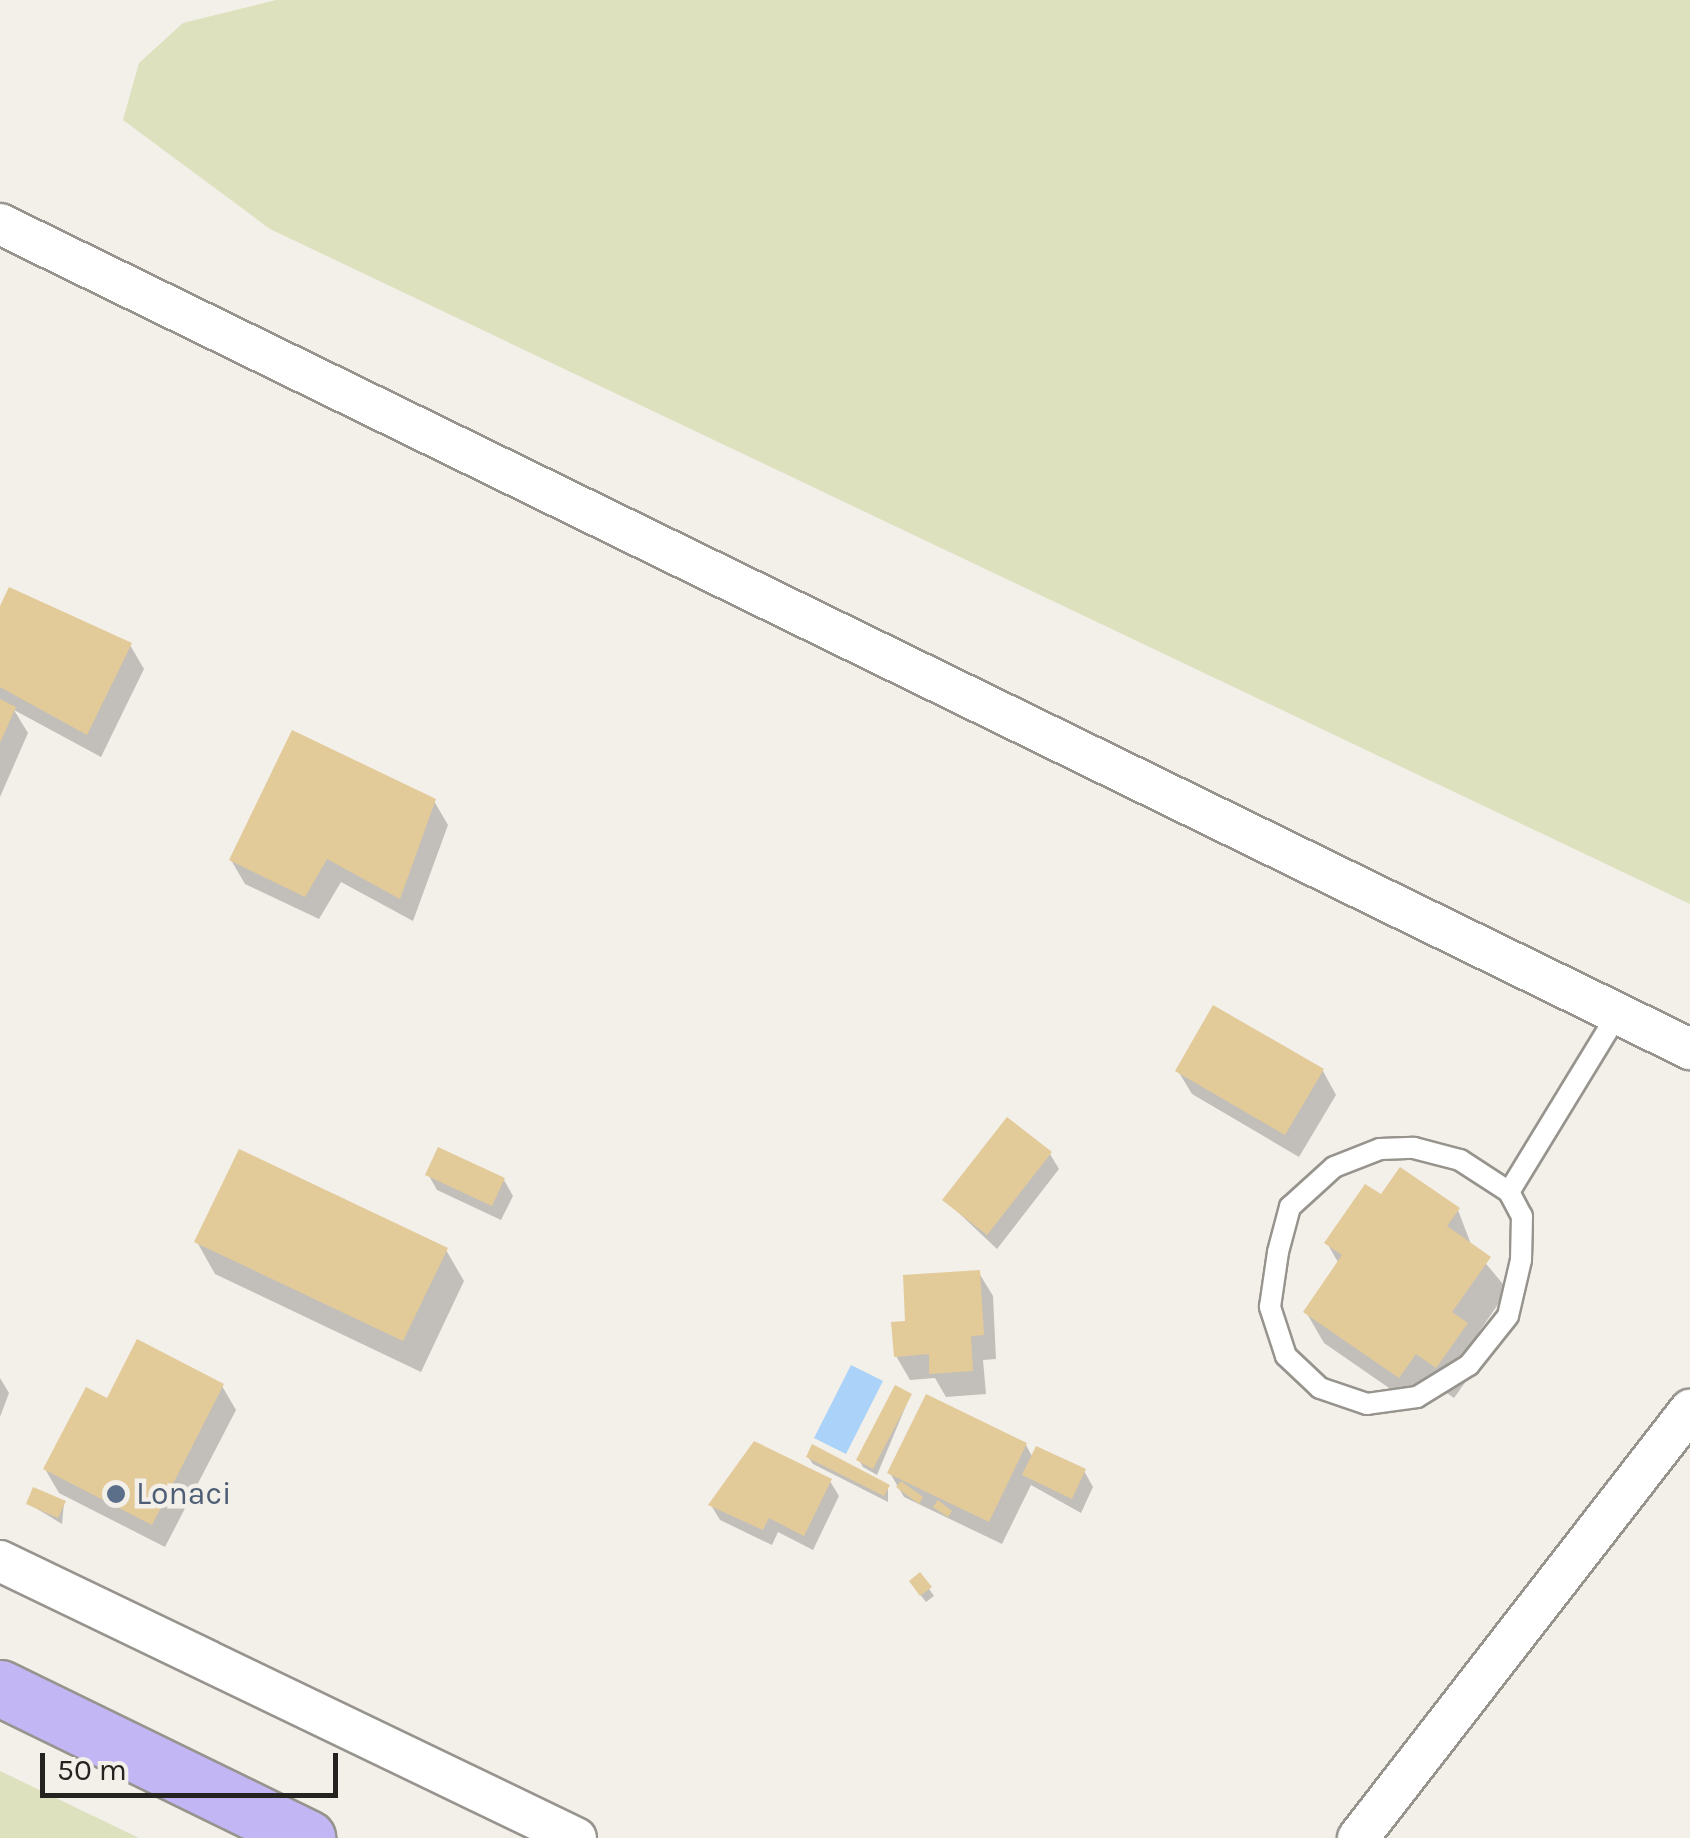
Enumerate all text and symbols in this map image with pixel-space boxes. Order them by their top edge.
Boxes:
place label: Lonaci [136,1475,231,1513]
marker: Lonaci [105,1483,127,1505]
scale bar [45,1733,342,1795]
text: 50 m [57,1752,127,1788]

